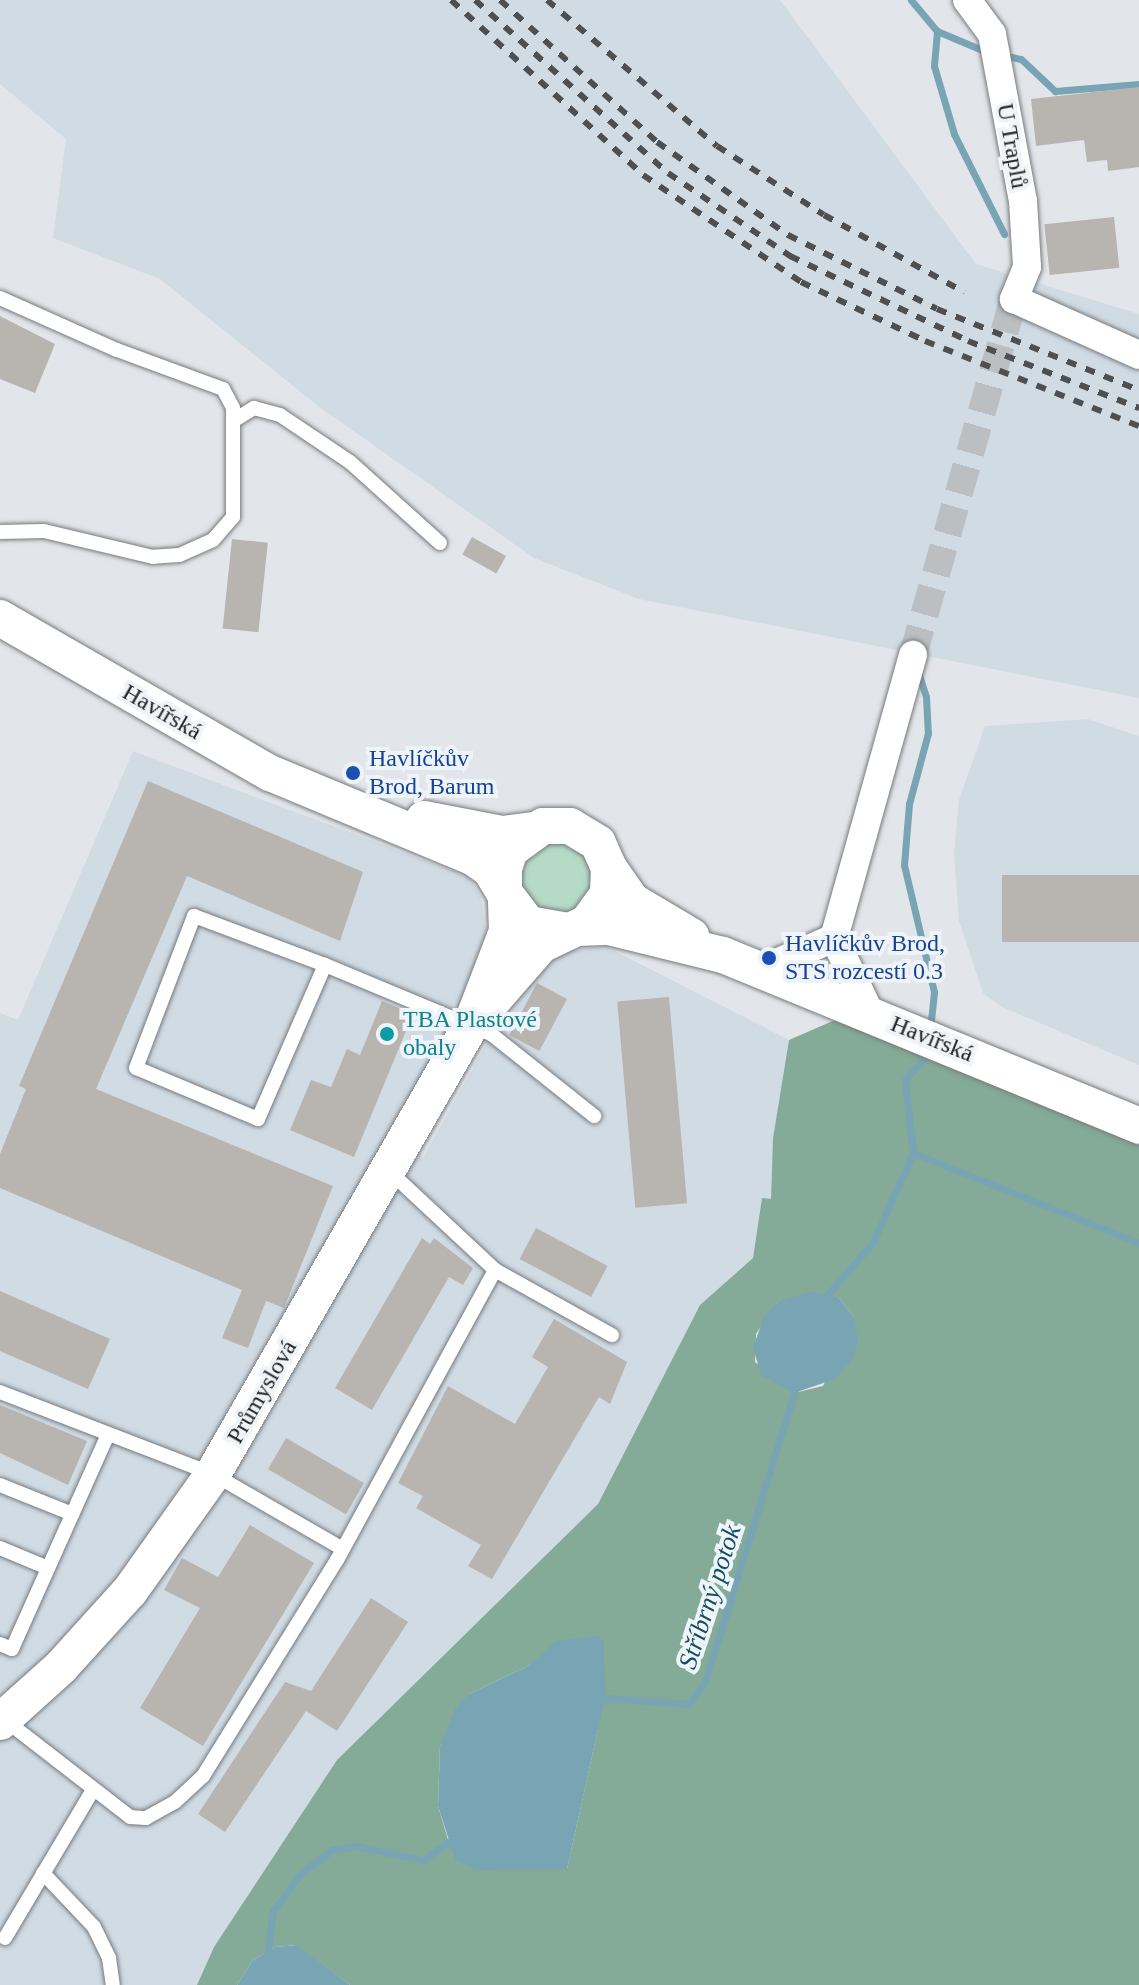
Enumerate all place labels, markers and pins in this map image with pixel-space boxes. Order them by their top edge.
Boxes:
place label: Havlíčkův Brod, Barum [369,745,494,801]
marker: Havlíčkův Brod, Barum [344,764,362,782]
place label: Havlíčkův Brod, STS rozcestí 0.3 [785,930,945,986]
marker: Havlíčkův Brod, STS rozcestí 0.3 [760,949,778,967]
place label: TBA Plastové obaly [403,1006,538,1062]
marker: TBA Plastové obaly [378,1025,396,1043]

